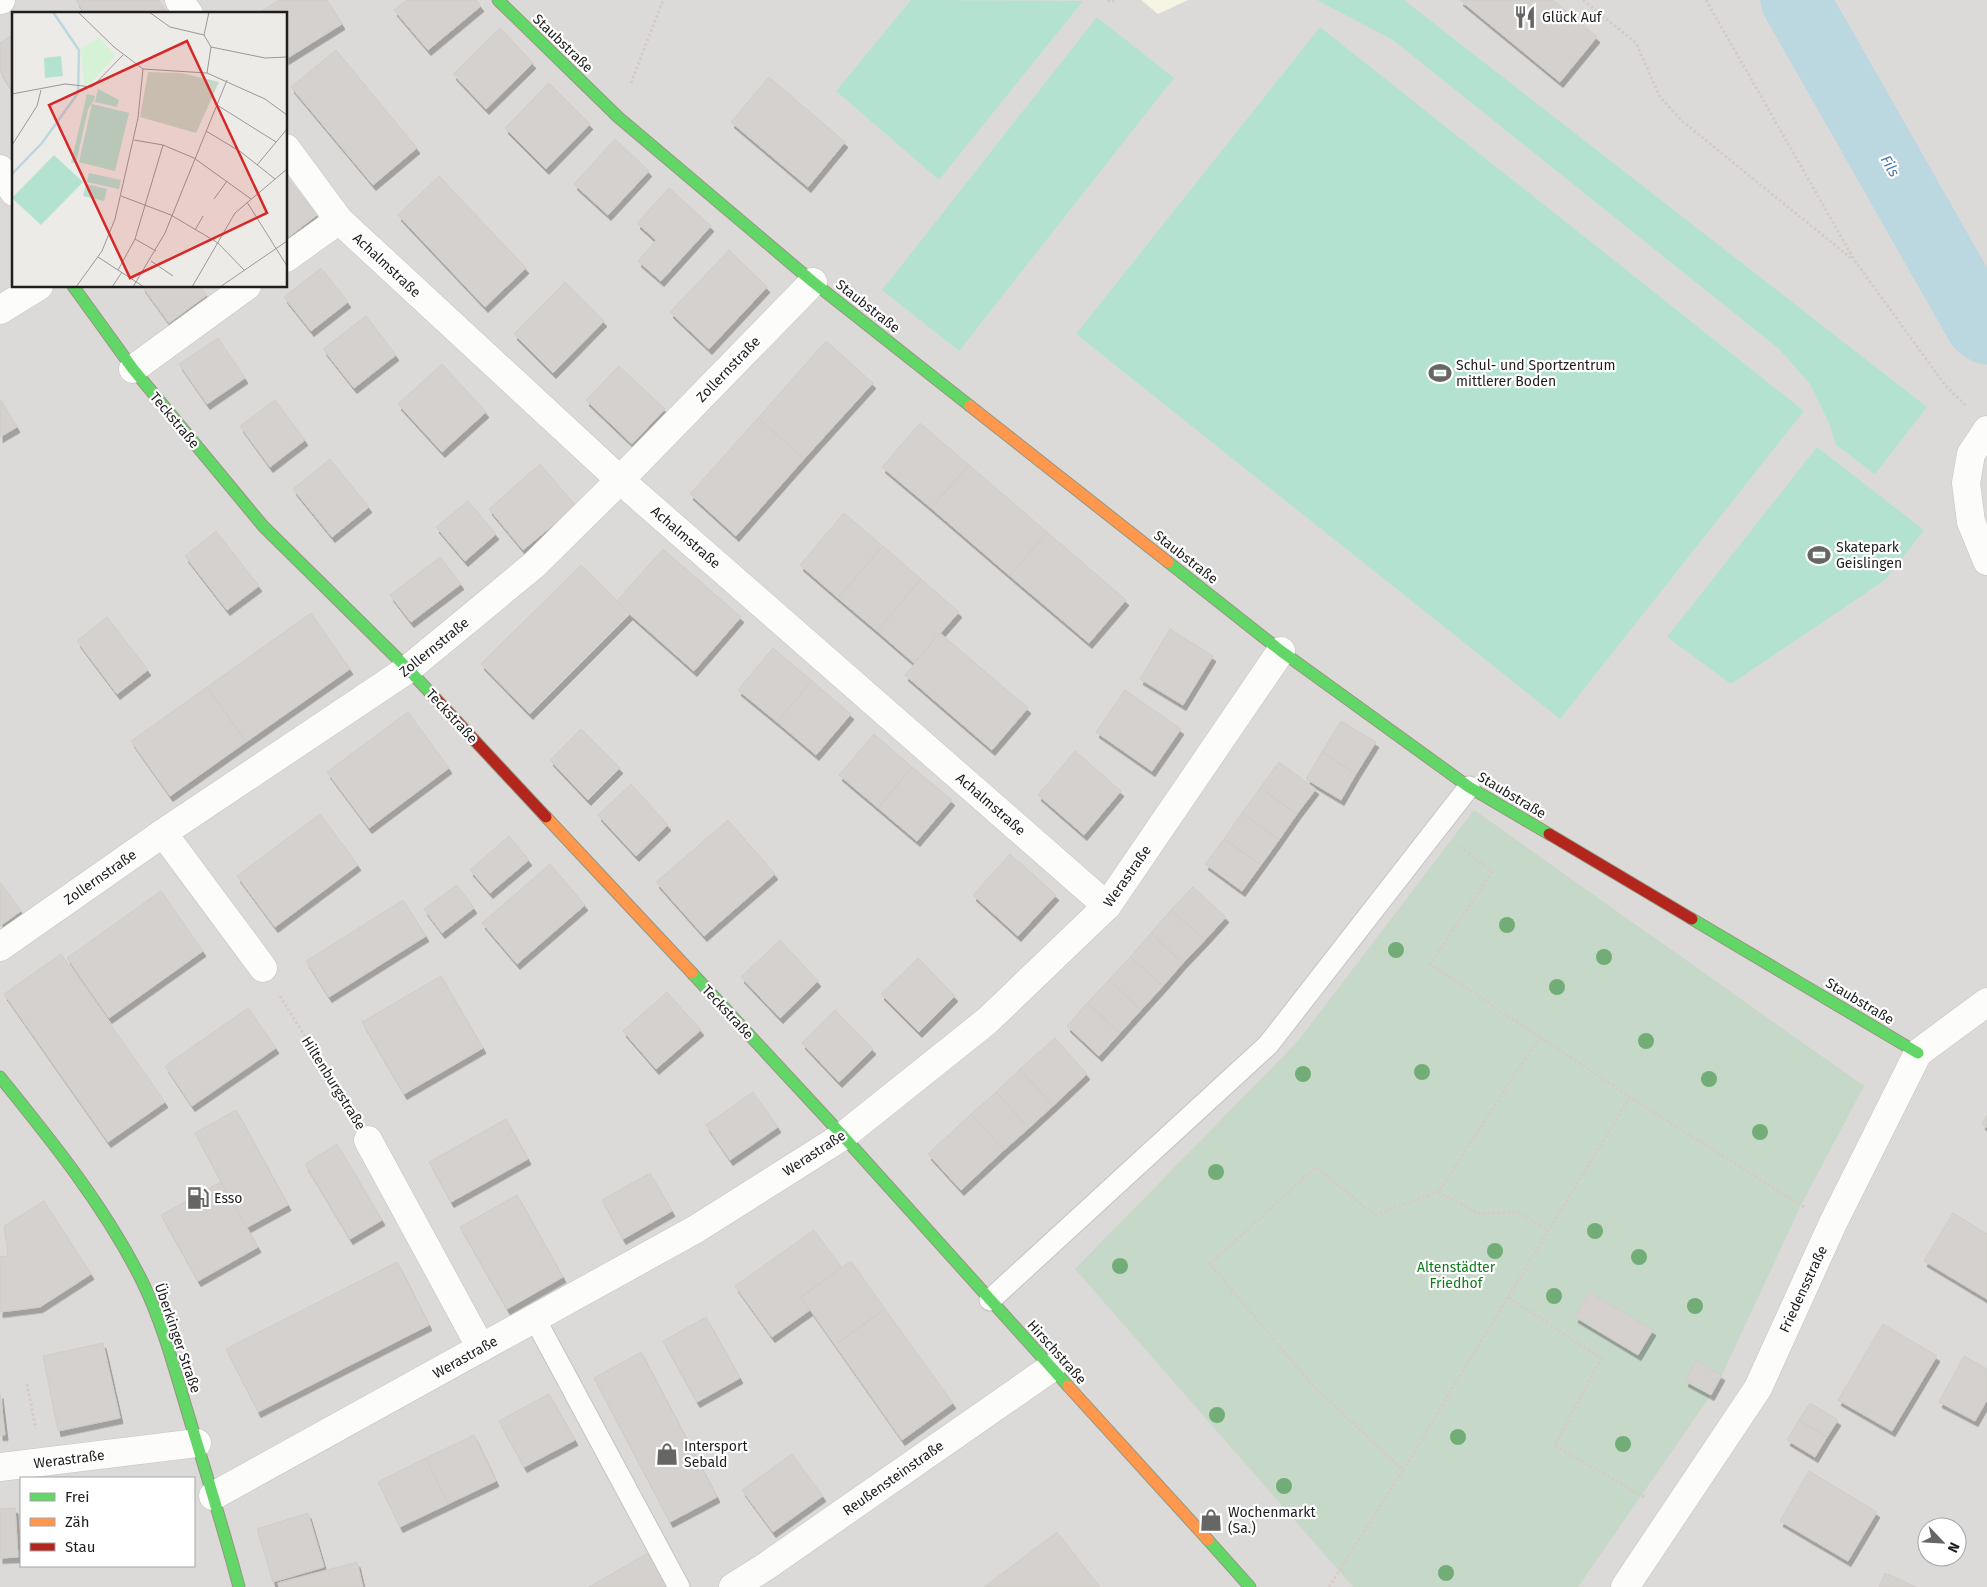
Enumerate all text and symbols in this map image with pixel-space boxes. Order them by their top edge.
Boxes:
restaurant icon: Glück Auf [1512,4,1538,30]
place label: Glück Auf [1542,9,1603,26]
street label: Staubstraße [529,11,596,76]
inset map [12,12,288,288]
water label: Fils [1877,152,1903,180]
street label: Achalmstraße [349,230,424,301]
street label: Staubstraße [832,276,903,337]
street label: Zollernstraße [693,333,764,406]
place label: Schul- und Sportzentrum mittlerer Boden [1456,357,1615,390]
sports icon: Schul- und Sportzentrum mittlerer Boden [1427,360,1453,386]
street label: Teckstraße [146,389,203,452]
street label: Achalmstraße [647,503,724,572]
street label: Staubstraße [1150,527,1221,588]
place label: Skatepark Geislingen [1836,539,1902,572]
sports icon: Skatepark Geislingen [1806,542,1832,568]
street label: Zollernstraße [396,614,473,681]
street label: Teckstraße [422,686,481,747]
street label: Staubstraße [1474,768,1549,822]
street label: Achalmstraße [952,770,1029,839]
street label: Werastraße [1100,842,1155,910]
street label: Zollernstraße [61,846,140,909]
street label: Staubstraße [1822,974,1897,1028]
street label: Teckstraße [698,982,757,1043]
street label: Hiltenburgstraße [298,1033,369,1133]
street label: Werastraße [780,1127,849,1180]
fuel station icon: Esso [185,1185,211,1211]
place label: Esso [214,1190,243,1207]
street label: Friedensstraße [1776,1243,1831,1335]
park label: Altenstädter Friedhof [1417,1259,1496,1292]
street label: Überkinger Straße [151,1281,205,1395]
street label: Hirschstraße [1023,1317,1090,1388]
street label: Werastraße [430,1333,501,1382]
street label: Reußensteinstraße [840,1437,947,1520]
place label: Intersport Sebald [684,1438,748,1471]
shop icon: Intersport Sebald [654,1441,680,1467]
street label: Werastraße [33,1447,106,1472]
legend [20,1477,195,1567]
text: Frei [65,1488,90,1506]
place label: Wochenmarkt (Sa.) [1228,1504,1317,1537]
shop icon: Wochenmarkt (Sa.) [1198,1507,1224,1533]
text: Zäh [65,1513,90,1531]
north arrow [1917,1517,1967,1567]
text: Stau [65,1538,95,1556]
text: N [1944,1539,1963,1555]

